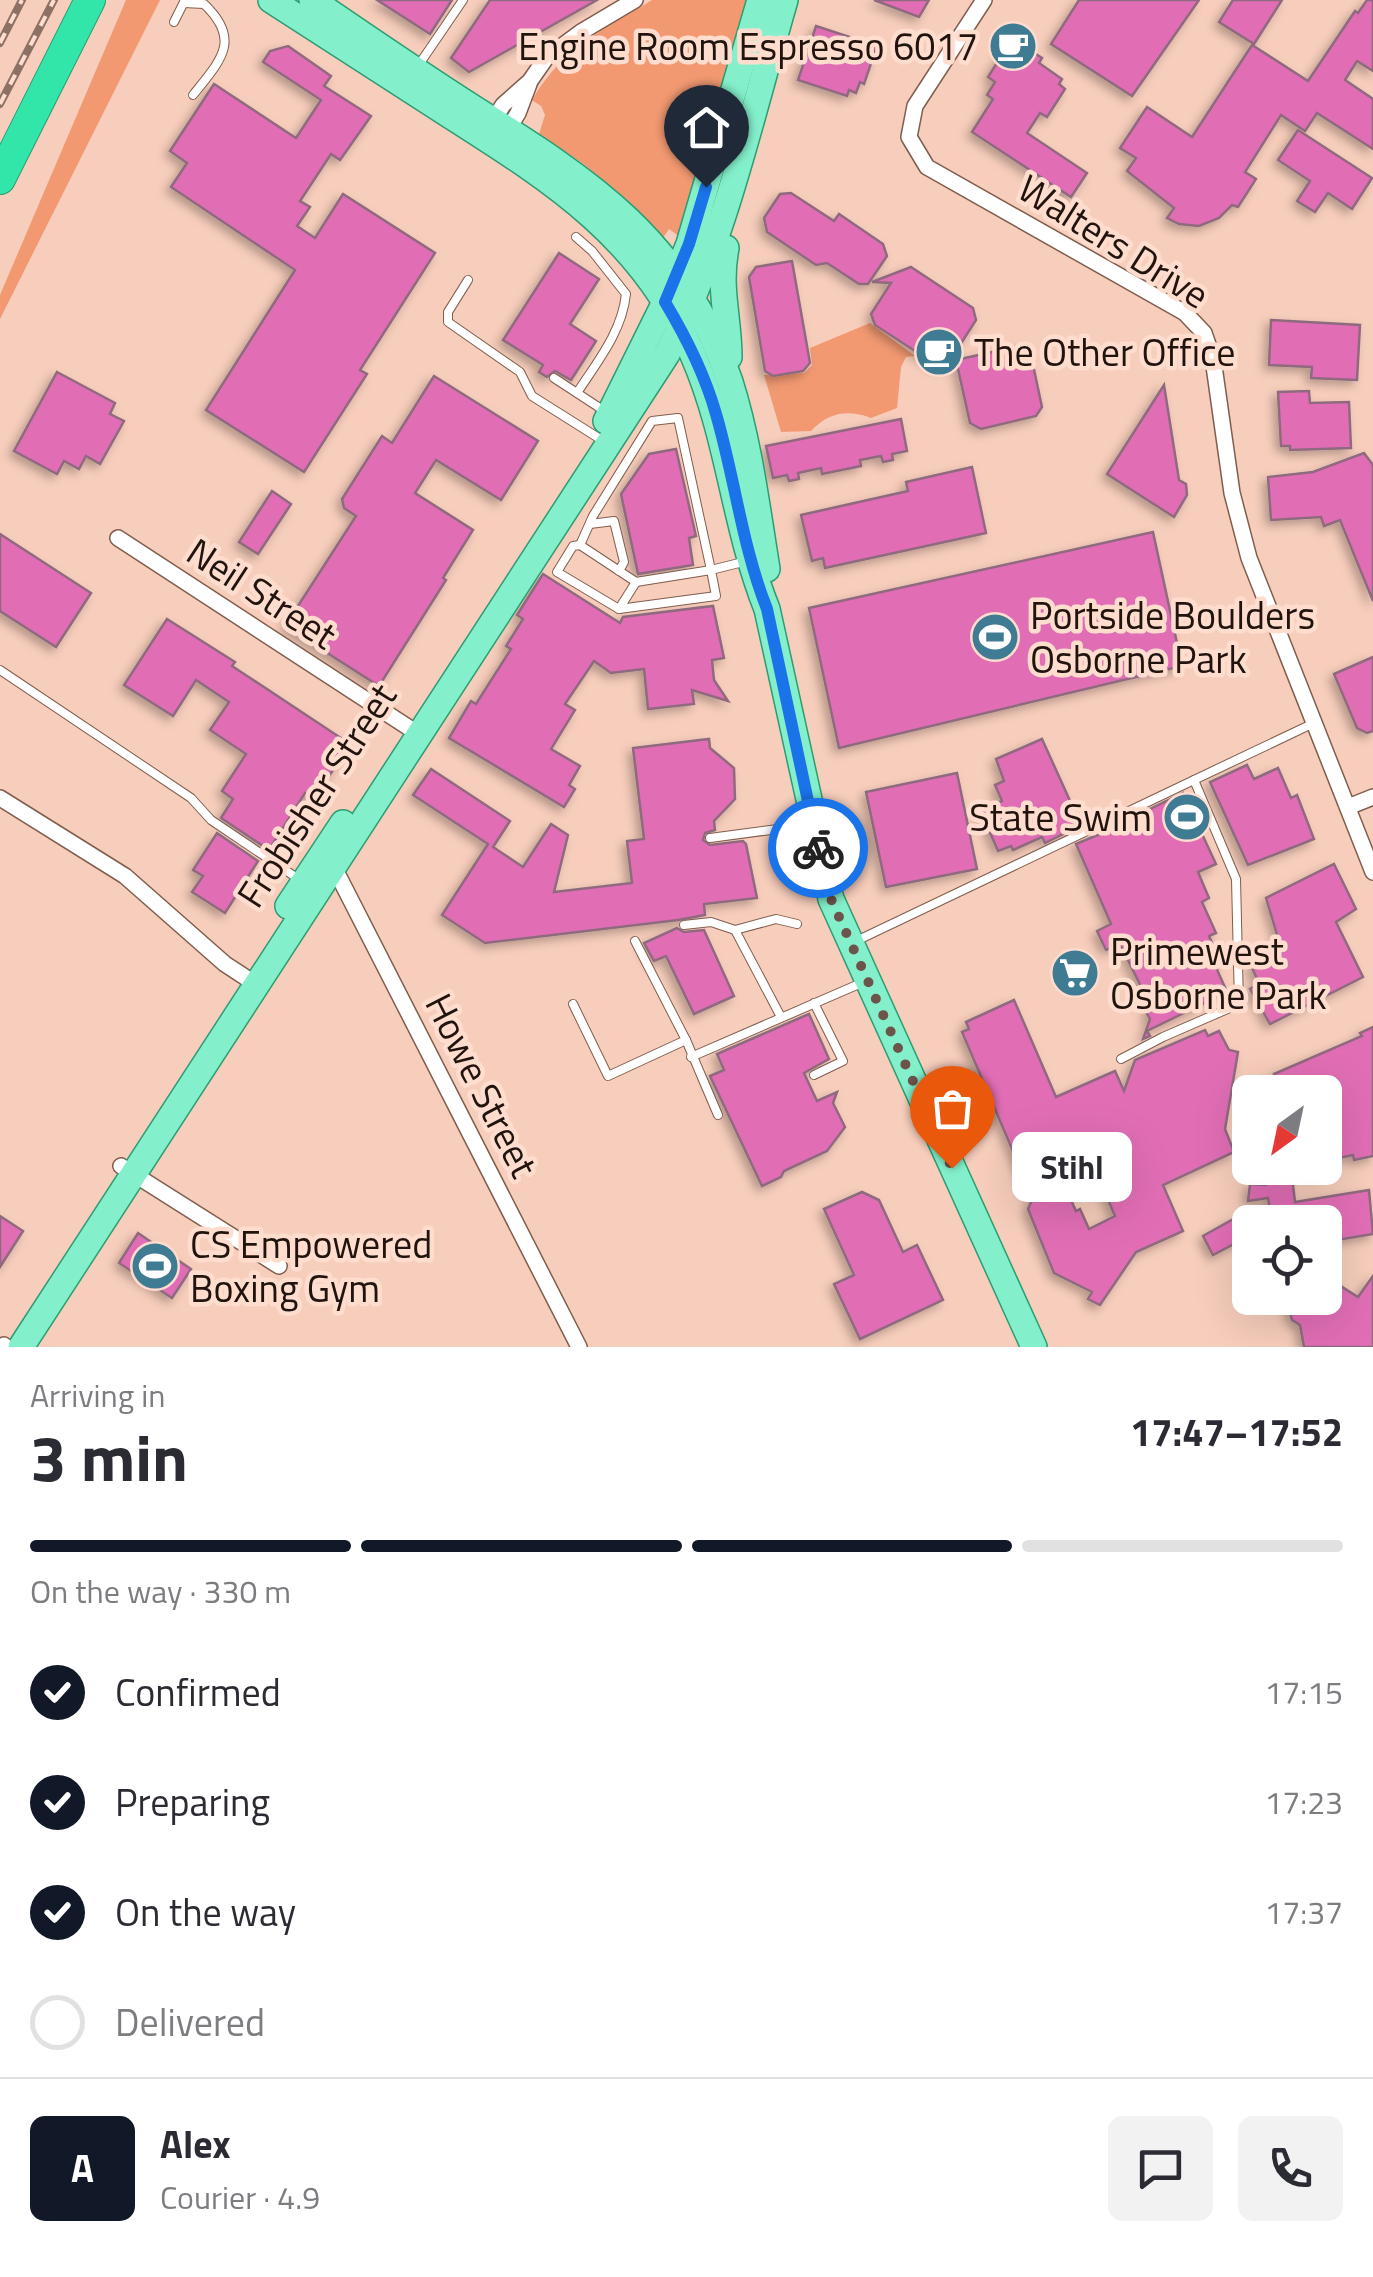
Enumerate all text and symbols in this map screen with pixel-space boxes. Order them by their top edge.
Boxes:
place label: Engine Room Espresso 6017 [518,17,978,75]
cafe icon: Engine Room Espresso 6017 [987,20,1039,72]
pin [664,85,749,188]
icon: home [679,100,734,155]
street label: Walters Drive [1007,159,1221,323]
place label: The Other Office [974,323,1236,381]
cafe icon: The Other Office [913,326,965,378]
street label: Neil Street [176,523,348,663]
place label: Portside Boulders Osborne Park [1030,586,1315,688]
sports icon: Portside Boulders Osborne Park [969,611,1021,663]
street label: Frobisher Street [222,671,410,919]
place label: State Swim [969,788,1152,846]
sports icon: State Swim [1161,791,1213,843]
courier [768,798,868,898]
icon: bike [791,821,846,876]
place label: Primewest Osborne Park [1110,922,1327,1024]
supermarket icon: Primewest Osborne Park [1049,947,1101,999]
street label: Howe Street [411,983,553,1187]
pin [910,1066,995,1169]
north arrow [1232,1075,1342,1185]
map controls [1232,1075,1342,1315]
icon: bag [925,1081,980,1136]
callout: Stihl [1012,1133,1132,1203]
text: Stihl [1040,1143,1104,1191]
button: locate [1232,1205,1342,1315]
place label: CS Empowered Boxing Gym [190,1215,432,1317]
sports icon: CS Empowered Boxing Gym [129,1240,181,1292]
text: Arriving in [30,1371,166,1419]
text: 17:47–17:52 [1130,1403,1343,1461]
text: 3 min [30,1407,188,1506]
text: On the way · 330 m [30,1567,291,1615]
text: Confirmed [115,1663,281,1721]
icon: check [30,1665,85,1720]
text: 17:15 [1264,1668,1343,1716]
text: Preparing [115,1773,270,1831]
icon: check [30,1775,85,1830]
text: 17:23 [1264,1778,1343,1826]
text: On the way [115,1883,296,1941]
icon: check [30,1885,85,1940]
text: 17:37 [1264,1888,1343,1936]
text: Delivered [115,1993,265,2051]
text: Alex [160,2115,231,2173]
button: chat [1108,2116,1213,2221]
button: phone [1238,2116,1343,2221]
text: A [71,2139,94,2197]
text: Courier · 4.9 [160,2173,320,2221]

